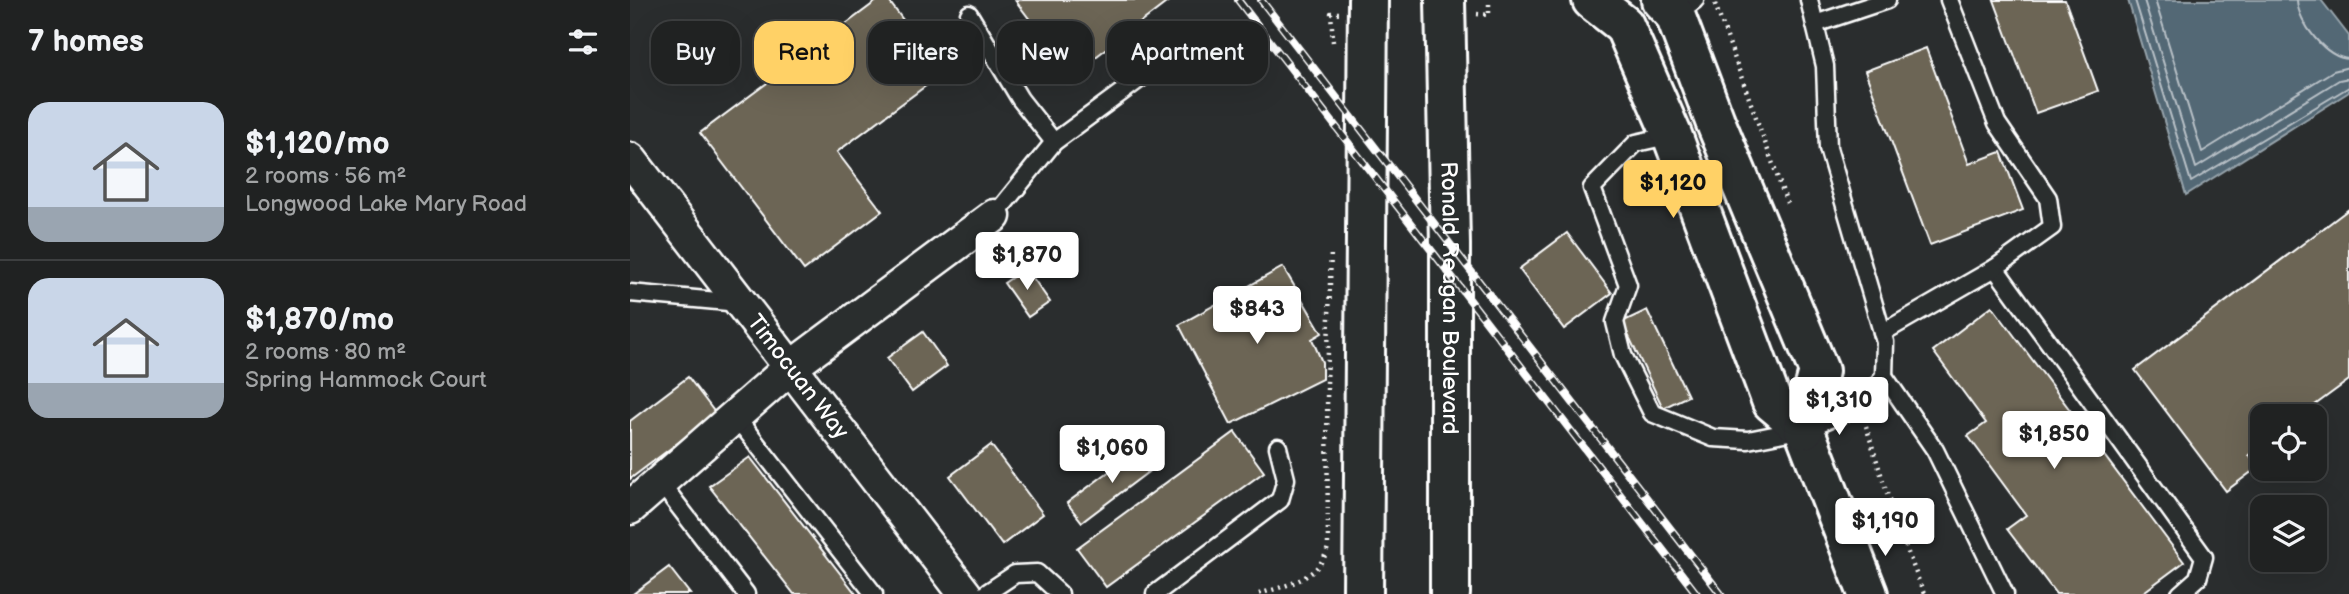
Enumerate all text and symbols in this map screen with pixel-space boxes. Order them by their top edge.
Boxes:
chip: Buy [651,21,740,84]
chip: Rent [754,21,854,84]
chip: Filters [868,21,983,84]
chip: New [997,21,1093,84]
chip: Apartment [1107,21,1268,84]
icon: filters [564,23,602,61]
text: 7 homes [28,24,144,60]
text: $1,120/mo [245,126,390,162]
icon: home [84,130,168,214]
pin: $1,120 [1616,160,1730,220]
street label: Ronald Reagan Boulevard [1434,161,1464,435]
text: 2 rooms · 56 m² [245,162,407,190]
text: $1,120 [1639,169,1707,197]
text: Longwood Lake Mary Road [245,190,527,218]
pin: $1,870 [970,232,1084,292]
text: $1,870 [992,241,1062,269]
pin: $843 [1216,286,1298,346]
text: $843 [1229,295,1285,323]
text: $1,870/mo [245,302,394,338]
icon: home [84,306,168,390]
street label: Timocuan Way [741,309,855,445]
text: 2 rooms · 80 m² [245,338,406,366]
text: Spring Hammock Court [245,366,487,394]
pin: $1,310 [1782,378,1896,437]
text: $1,310 [1805,386,1873,414]
map controls [2250,404,2327,572]
button: locate [2250,404,2327,481]
pin: $1,850 [1997,412,2111,471]
text: $1,850 [2018,420,2090,448]
pin: $1,060 [1055,426,1169,485]
text: $1,060 [1076,434,1148,462]
button: layers [2250,495,2327,572]
pin: $1,190 [1828,498,1942,558]
text: $1,190 [1851,507,1919,535]

